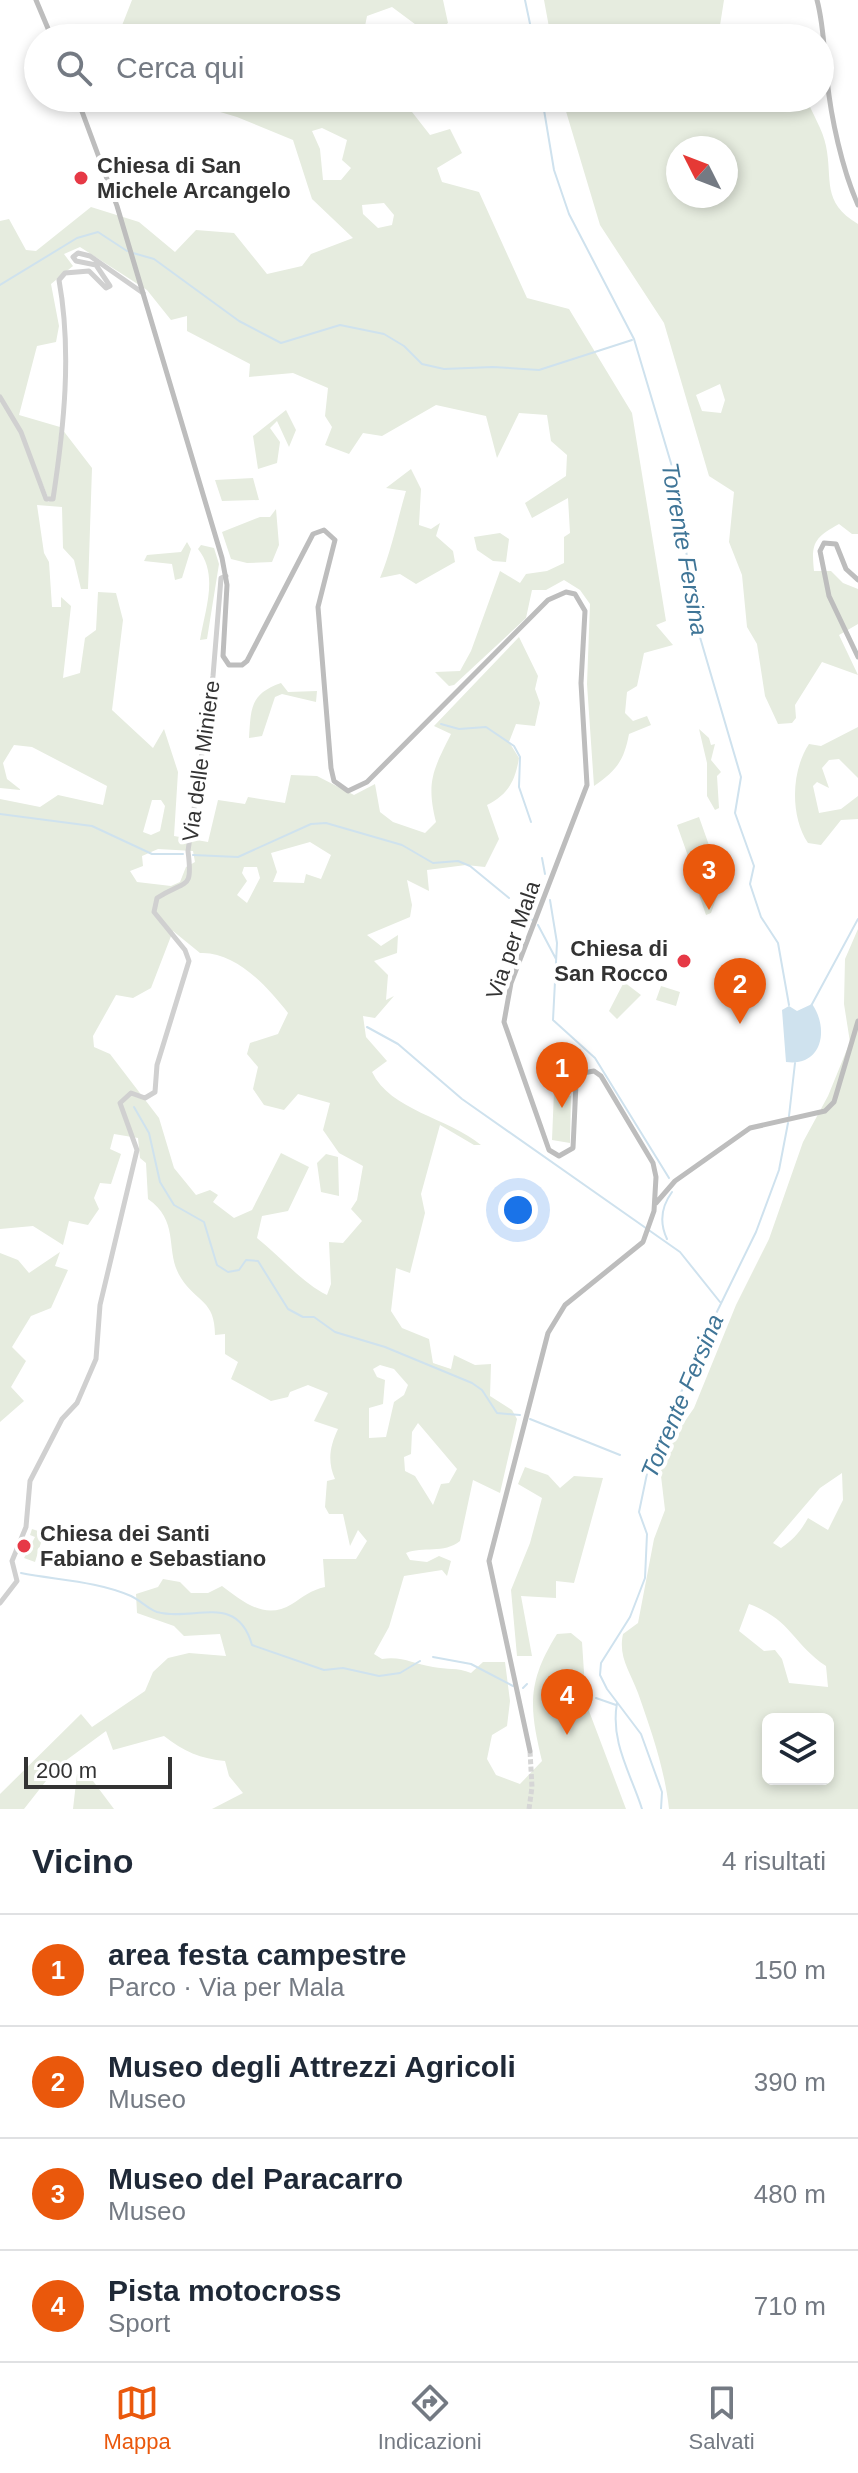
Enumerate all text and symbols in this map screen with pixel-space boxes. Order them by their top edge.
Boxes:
search box [24,24,834,112]
icon: search [52,46,96,90]
text: Cerca qui [116,51,244,84]
north arrow [666,136,738,208]
place label: Chiesa di San Michele Arcangelo [97,153,291,203]
marker: Chiesa di San Michele Arcangelo [72,169,90,187]
water label: Torrente Fersina [656,460,714,638]
street label: Via delle Miniere [177,679,225,843]
pin: 3 [683,844,735,910]
street label: Via per Mala [481,877,545,1002]
place label: Chiesa di San Rocco [554,936,668,986]
marker: Chiesa di San Rocco [675,952,693,970]
pin: 2 [714,958,766,1024]
pin: 1 [536,1042,588,1108]
your location [498,1190,538,1230]
water label: Torrente Fersina [635,1310,729,1482]
place label: Chiesa dei Santi Fabiano e Sebastiano [40,1521,266,1571]
marker: Chiesa dei Santi Fabiano e Sebastiano [15,1537,33,1555]
pin: 4 [541,1669,593,1735]
map controls [762,1713,834,1785]
button: layers [762,1713,834,1785]
scale bar [24,1753,172,1789]
text: 200 m [36,1758,97,1783]
text: Vicino [32,1842,133,1880]
text: 4 risultati [722,1846,826,1876]
text: area festa campestre [108,1938,407,1971]
text: 1 [51,1955,65,1985]
text: 150 m [754,1955,826,1985]
text: Parco · Via per Mala [108,1972,345,2002]
text: Museo degli Attrezzi Agricoli [108,2050,516,2083]
text: 2 [51,2067,65,2097]
text: 390 m [754,2067,826,2097]
text: Museo [108,2084,186,2114]
text: Museo del Paracarro [108,2162,403,2195]
text: 3 [51,2179,65,2209]
text: 480 m [754,2179,826,2209]
text: Museo [108,2196,186,2226]
text: Pista motocross [108,2274,341,2307]
text: 4 [51,2291,65,2321]
text: 710 m [754,2291,826,2321]
text: Sport [108,2308,170,2338]
tab: Mappa [103,2381,171,2455]
tab: Indicazioni [378,2381,482,2455]
tab: Salvati [689,2381,755,2455]

